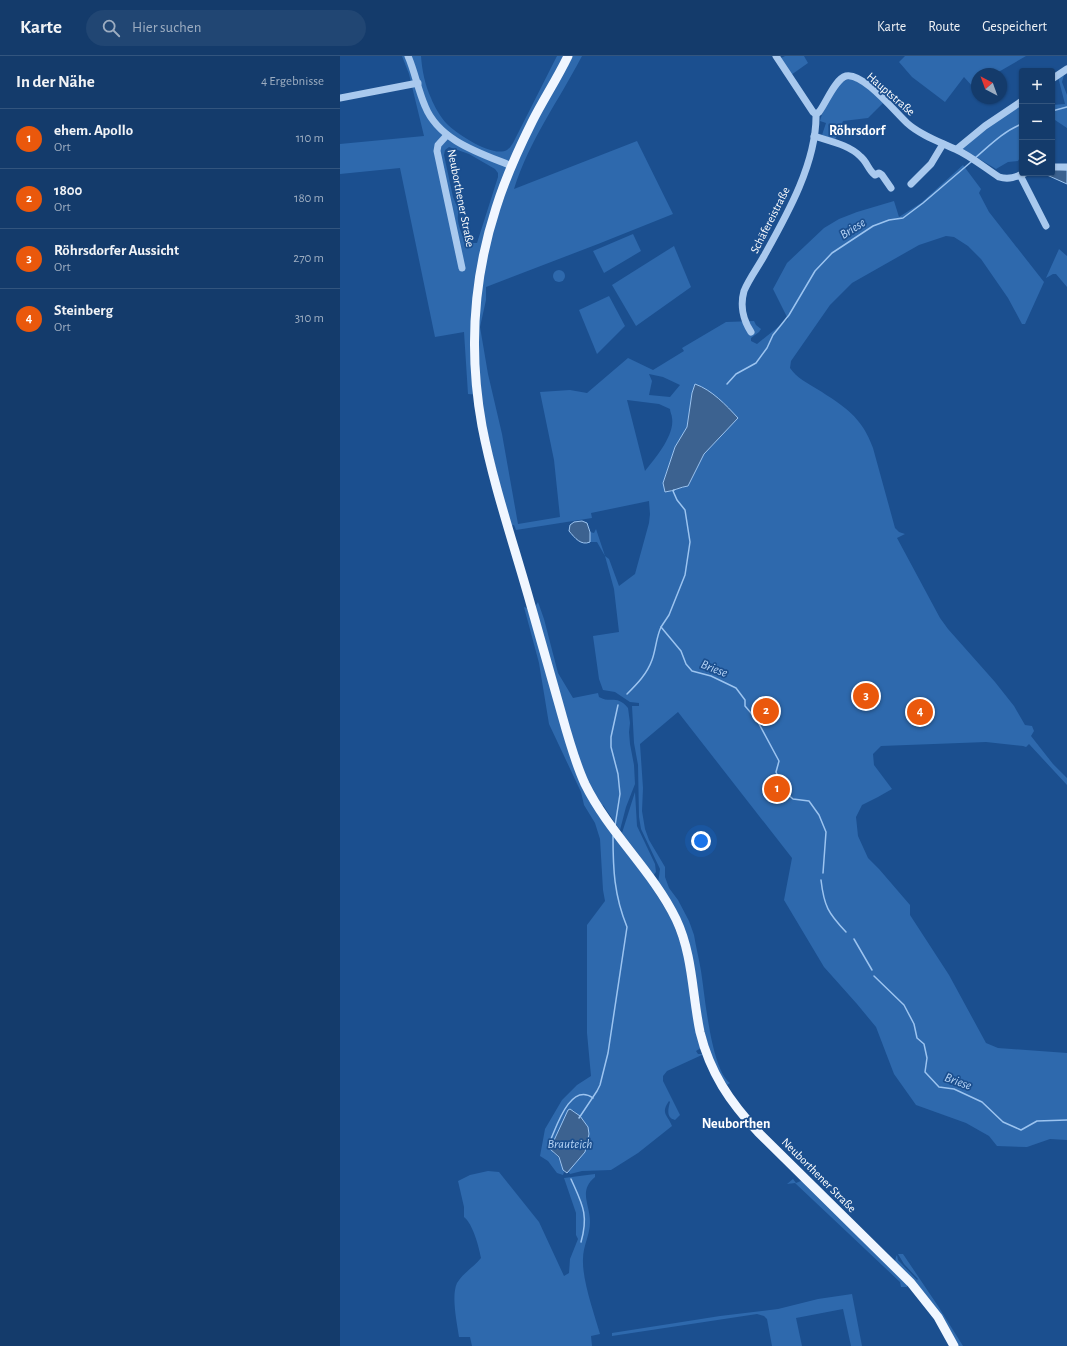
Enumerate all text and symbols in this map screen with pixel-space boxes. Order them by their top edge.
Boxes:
search box [86,10,366,46]
icon: search [100,17,122,39]
text: Karte [20,18,62,37]
text: Hier suchen [132,20,201,35]
text: Karte [877,20,906,34]
text: Route [928,20,960,34]
text: Gespeichert [982,20,1047,34]
north arrow [971,68,1007,104]
map controls [1019,68,1055,176]
button: + [1019,68,1055,104]
street label: Hauptstraße [865,70,917,118]
text: In der Nähe [16,73,95,90]
text: 4 Ergebnisse [261,75,324,88]
button: − [1019,104,1055,140]
text: ehem. Apollo [54,123,133,138]
district label: Röhrsdorf [829,124,886,138]
text: 1 [27,132,31,145]
text: 110 m [296,132,324,145]
button: layers [1019,140,1055,176]
text: Ort [54,141,71,154]
street label: Neuborthener Straße [446,148,476,248]
text: 1800 [54,183,82,198]
street label: Schäfereistraße [748,185,792,255]
text: 2 [26,192,32,205]
text: 180 m [294,192,324,205]
text: Ort [54,201,71,214]
water label: Briese [838,216,868,242]
text: Röhrsdorfer Aussicht [54,243,179,258]
text: 3 [26,252,32,265]
text: 270 m [293,252,324,265]
text: Ort [54,261,71,274]
text: Steinberg [54,303,113,318]
text: 4 [26,312,32,325]
text: 310 m [295,312,324,325]
text: Ort [54,321,71,334]
water label: Briese [699,658,729,680]
pin: 3 [853,681,879,711]
pin: 2 [753,696,779,726]
pin: 4 [907,697,933,727]
pin: 1 [764,774,790,804]
your location [691,831,711,851]
water label: Briese [943,1071,973,1093]
district label: Neuborthen [702,1117,770,1131]
street label: Neuborthener Straße [780,1136,858,1214]
water label: Brauteich [548,1138,592,1151]

